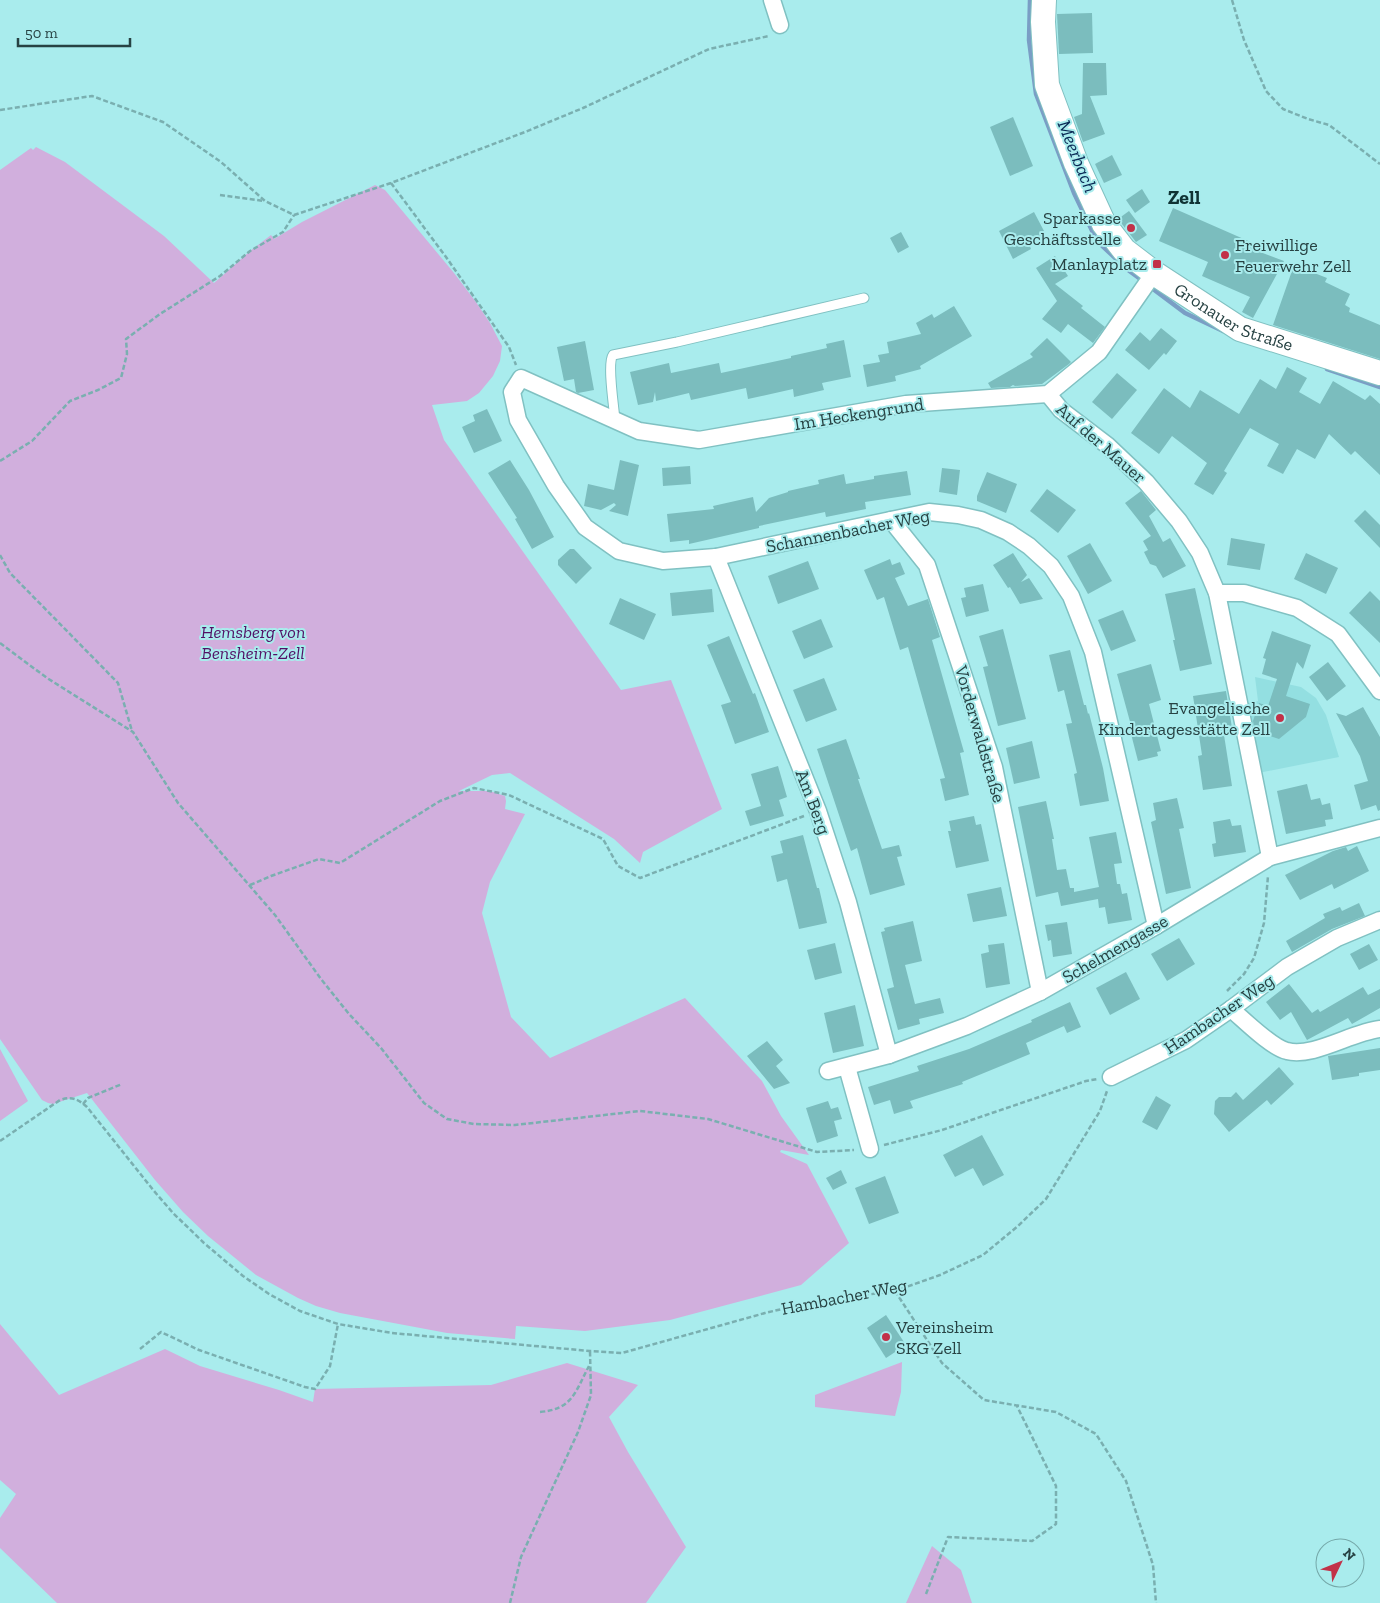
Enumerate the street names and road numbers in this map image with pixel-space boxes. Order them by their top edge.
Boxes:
street label: Gronauer Straße [1170,278,1296,356]
street label: Im Heckengrund [793,393,925,435]
street label: Auf der Mauer [1052,398,1150,488]
street label: Schannenbacher Weg [764,504,932,558]
street label: Vorderwaldstraße [950,662,1010,805]
street label: Am Berg [791,766,836,838]
street label: Schelmengasse [1058,910,1172,988]
street label: Hambacher Weg [1160,969,1278,1059]
street label: Hambacher Weg [779,1274,909,1320]

